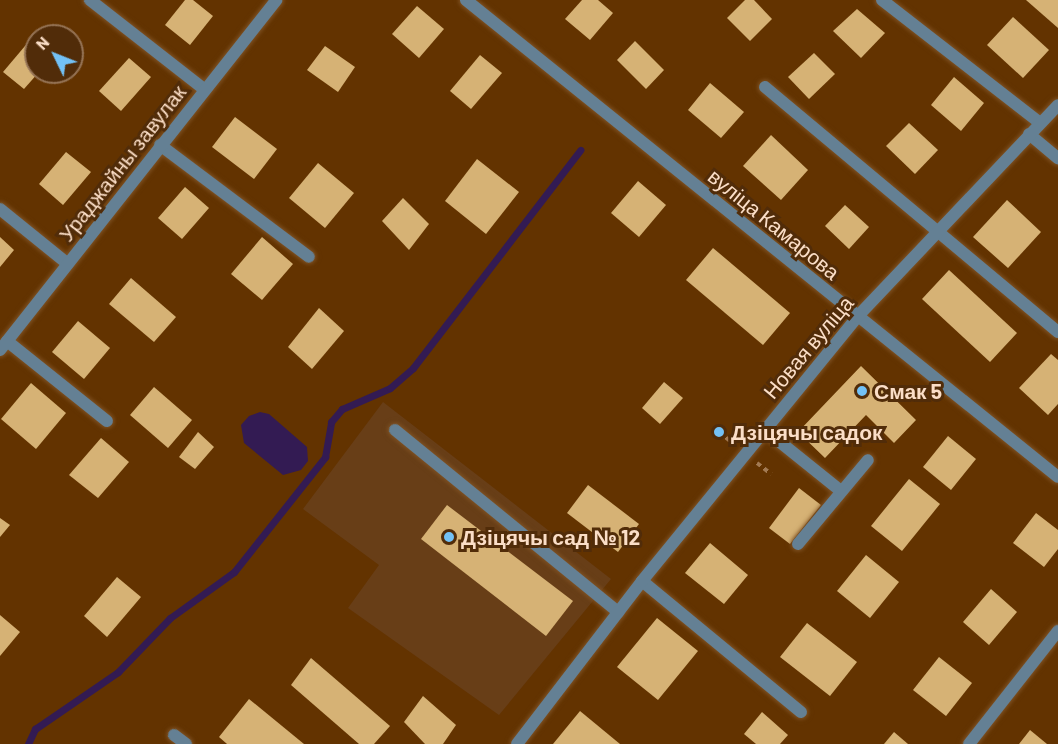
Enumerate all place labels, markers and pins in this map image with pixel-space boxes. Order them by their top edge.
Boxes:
place label: Смак 5 [874,378,942,404]
marker: Смак 5 [855,384,869,398]
place label: Дзіцячы садок [731,419,883,445]
marker: Дзіцячы садок [712,425,726,439]
place label: Дзіцячы сад № 12 [461,524,640,550]
marker: Дзіцячы сад № 12 [442,530,456,544]

